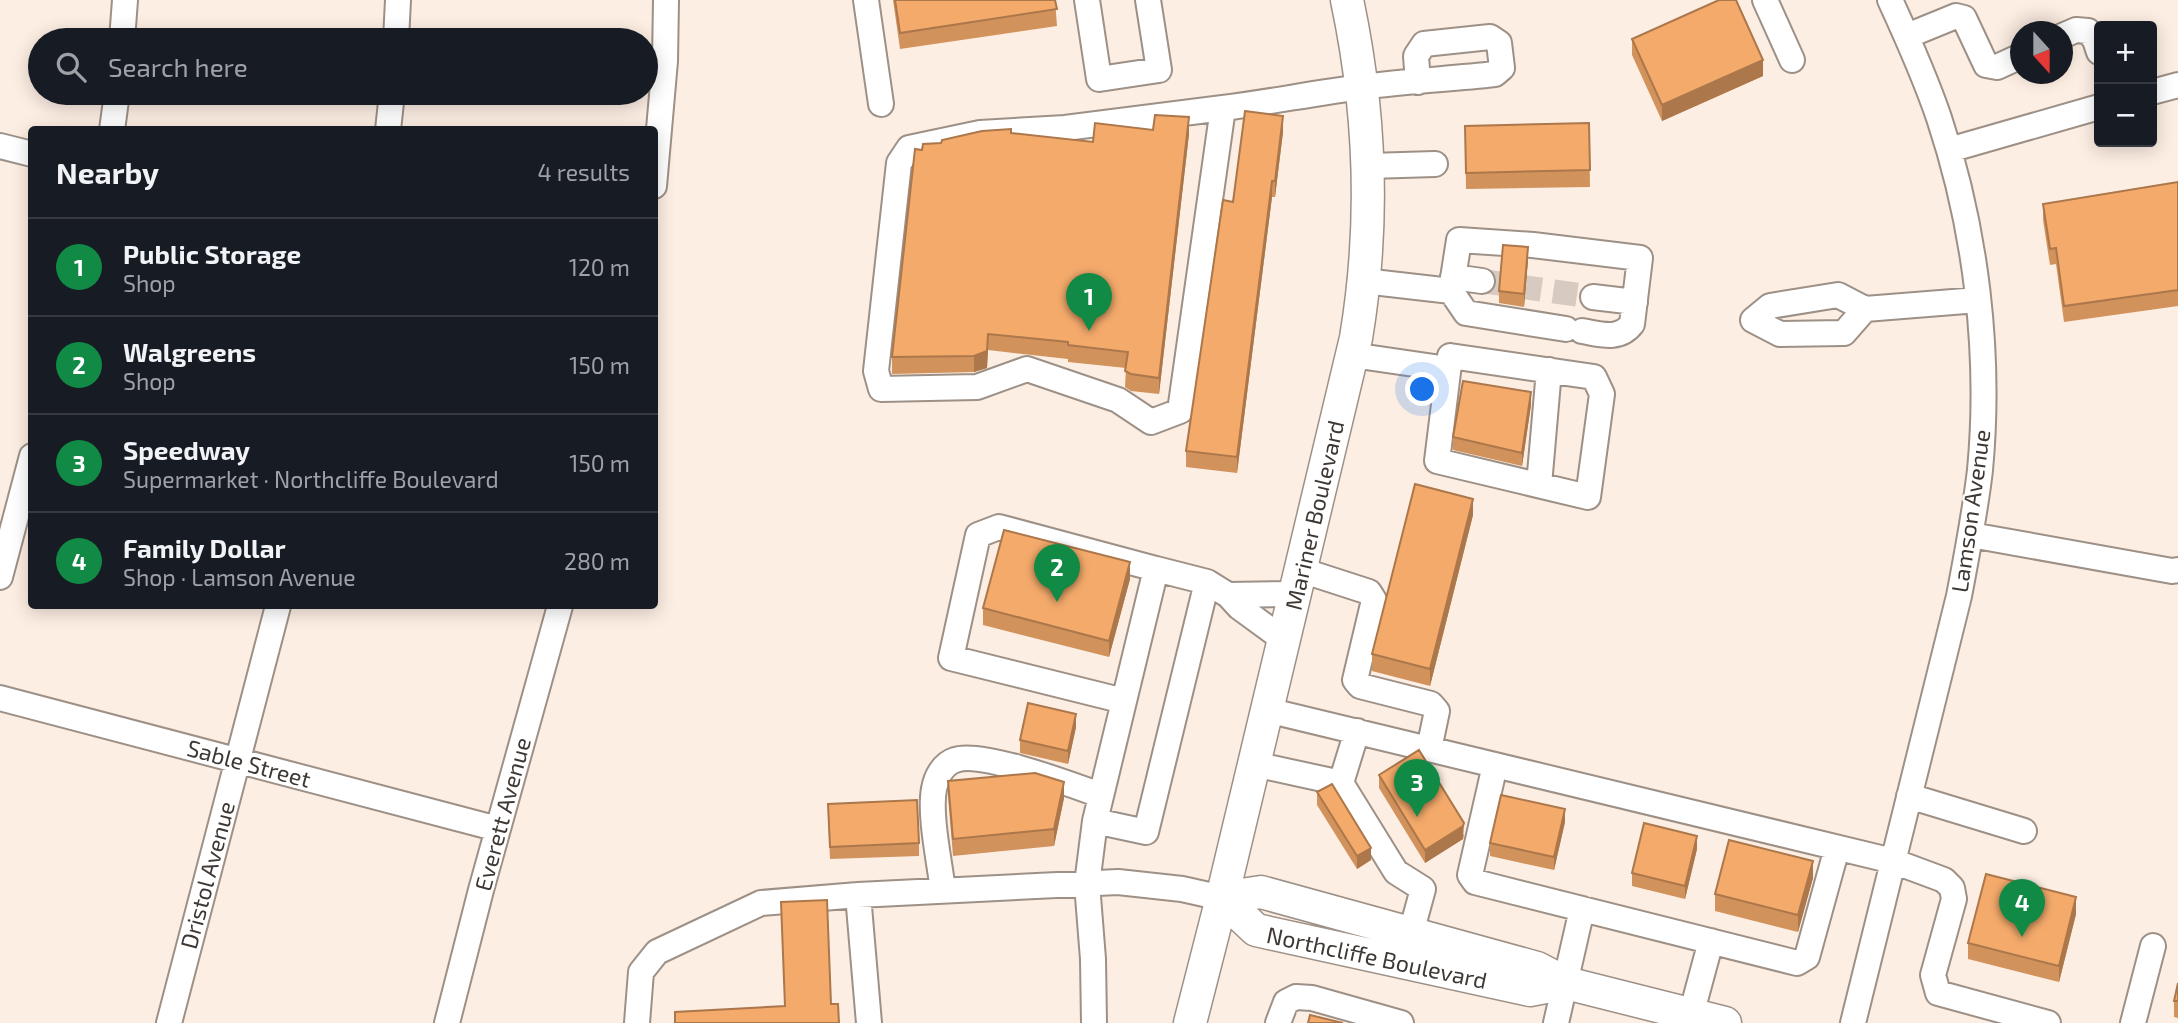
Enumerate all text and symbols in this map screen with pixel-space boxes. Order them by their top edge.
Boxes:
north arrow [2010,21,2073,84]
map controls [2094,21,2157,147]
button: + [2094,21,2157,84]
search box [28,28,658,105]
icon: search [52,48,90,86]
text: Search here [108,51,248,82]
button: − [2094,84,2157,147]
text: Nearby [56,154,159,190]
text: 4 results [538,158,630,186]
text: Public Storage [123,238,301,269]
text: 1 [74,253,84,281]
text: 120 m [569,253,630,281]
text: Shop [123,269,176,297]
pin: 1 [1066,273,1112,331]
text: Walgreens [123,336,256,367]
text: 2 [72,351,86,379]
text: 150 m [569,351,630,379]
text: Shop [123,367,176,395]
your location [1405,372,1439,406]
street label: Mariner Boulevard [1279,417,1349,613]
street label: Lamson Avenue [1945,428,1995,594]
text: Speedway [123,434,250,465]
text: 3 [72,449,86,477]
text: 150 m [569,449,630,477]
text: Supermarket · Northcliffe Boulevard [123,465,499,493]
text: Family Dollar [123,532,286,563]
pin: 2 [1034,544,1080,602]
text: 4 [72,547,86,575]
text: 280 m [564,547,630,575]
text: Shop · Lamson Avenue [123,563,356,591]
street label: Sable Street [184,733,314,793]
street label: Everett Avenue [468,734,536,894]
pin: 3 [1394,759,1440,817]
street label: Dristol Avenue [174,798,240,952]
pin: 4 [1999,879,2045,937]
street label: Northcliffe Boulevard [1264,920,1490,994]

